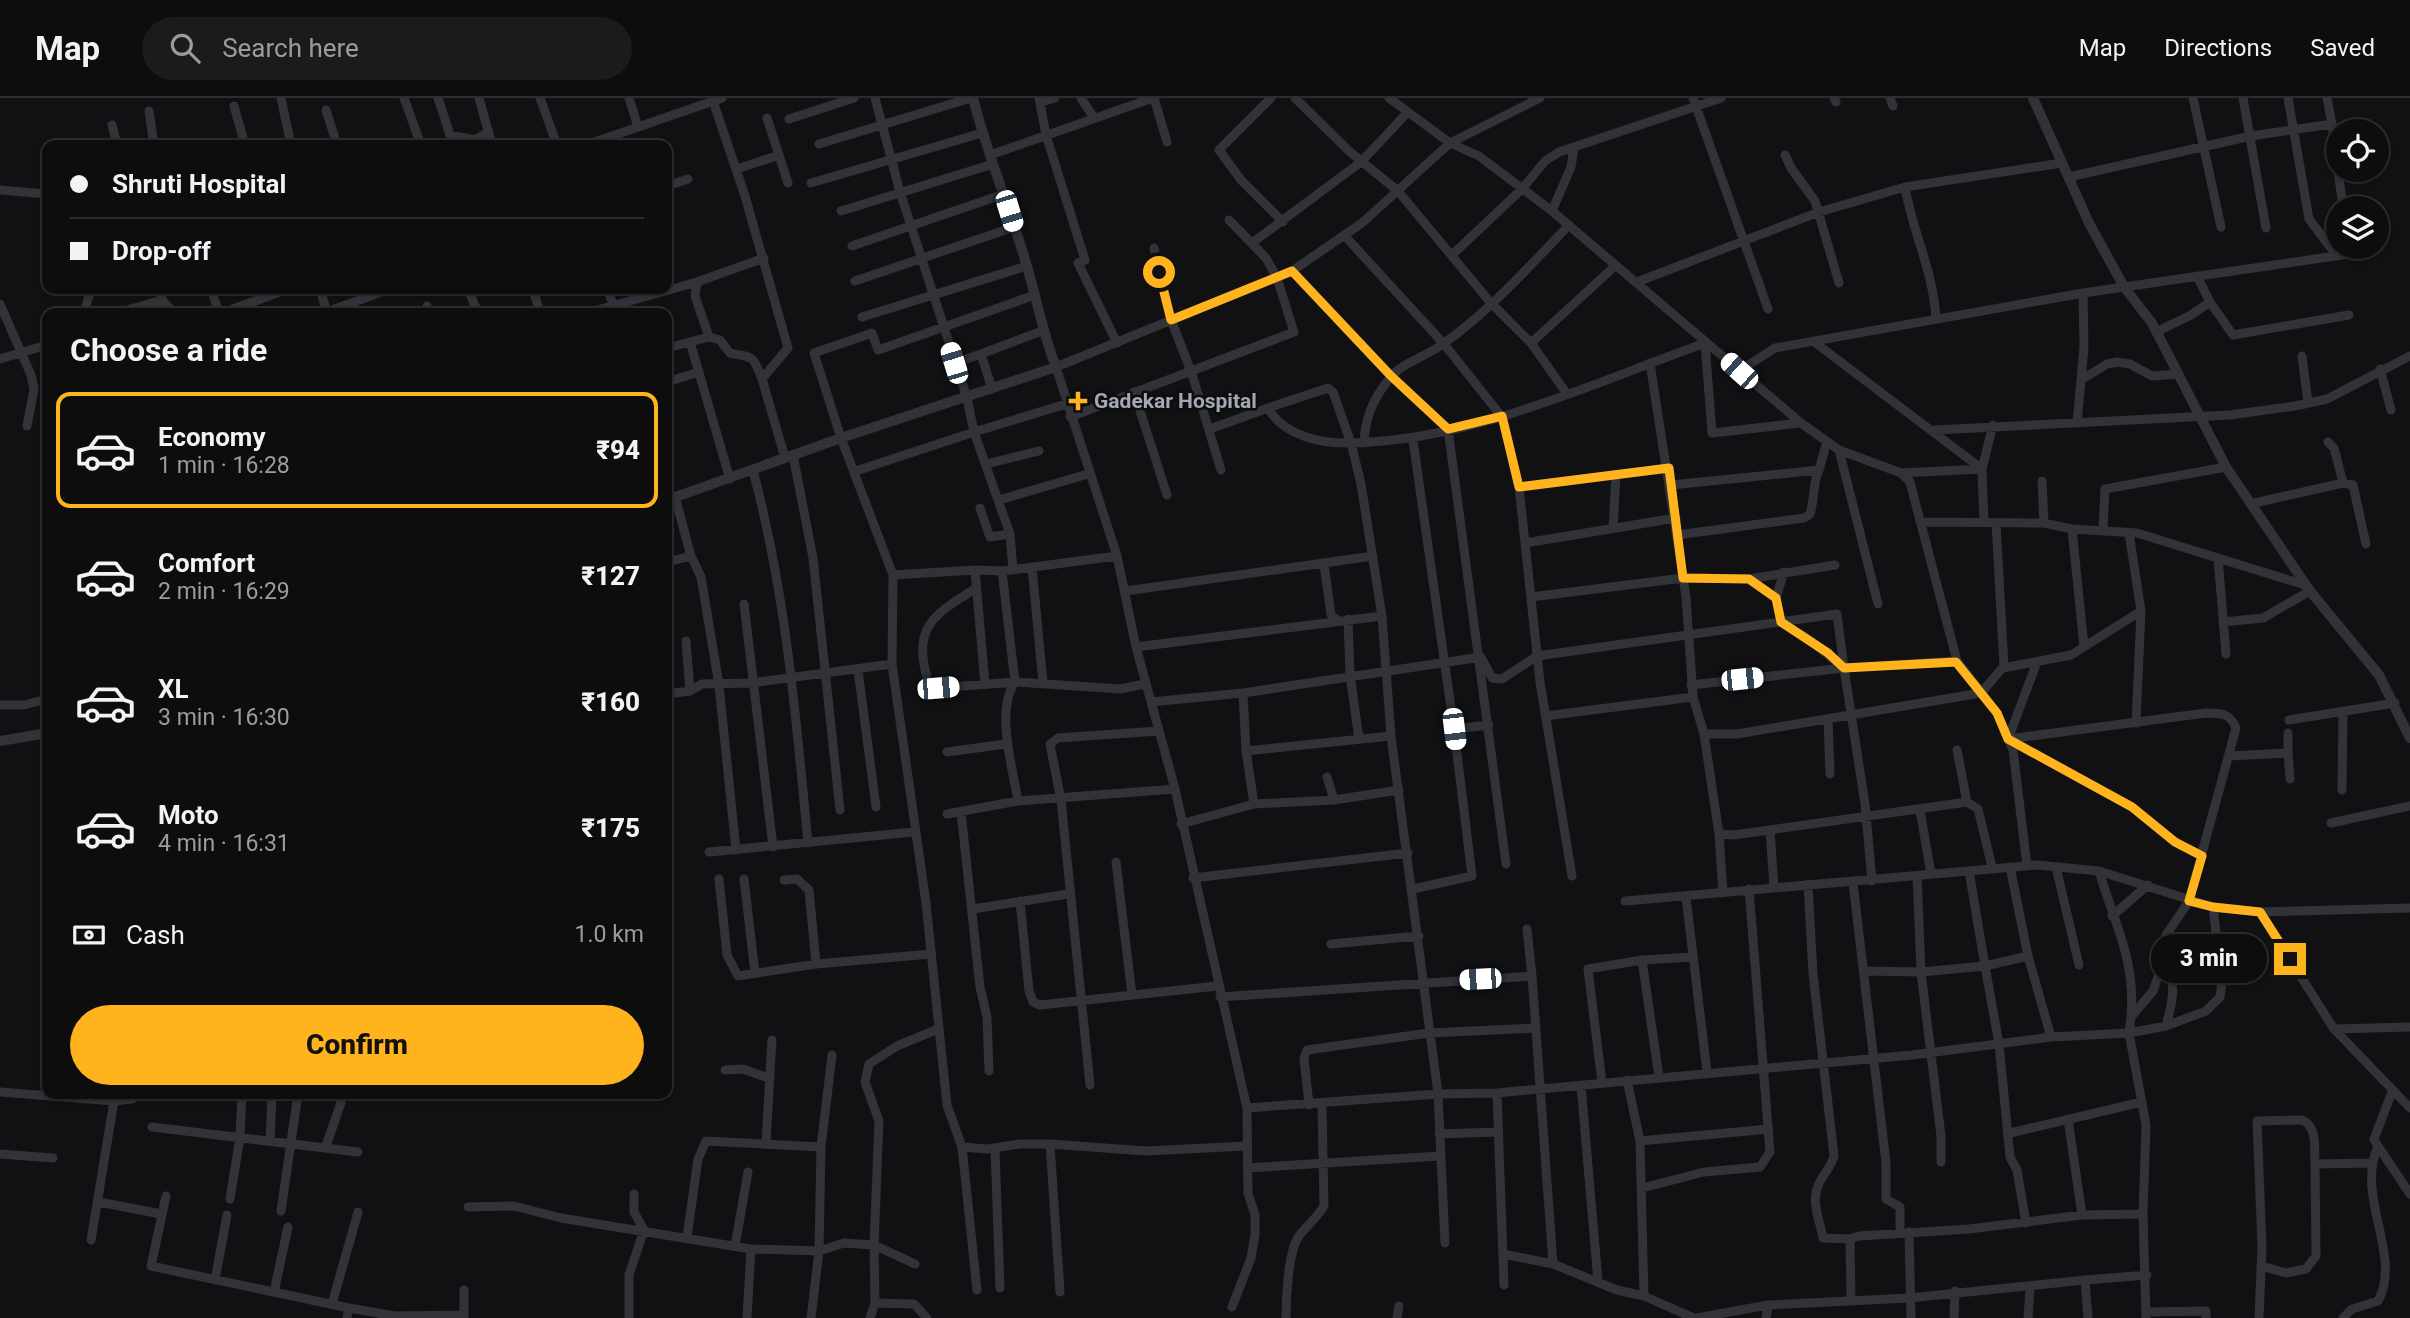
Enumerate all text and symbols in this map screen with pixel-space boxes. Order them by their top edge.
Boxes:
search box [142,17,632,80]
text: Map [35,29,100,68]
icon: search [166,29,204,67]
text: Search here [222,33,359,63]
text: Map [2079,34,2126,62]
text: Directions [2164,34,2272,62]
text: Saved [2310,34,2375,62]
map controls [2326,119,2389,259]
button: locate [2326,119,2389,182]
text: Shruti Hospital [112,169,286,199]
car [993,188,1026,234]
button: layers [2326,196,2389,259]
text: Drop-off [112,236,211,266]
route start [1143,256,1175,288]
text: Choose a ride [70,331,267,369]
car [938,340,971,386]
car [1717,349,1762,393]
place label: Gadekar Hospital [1094,389,1257,413]
marker: Gadekar Hospital [1068,391,1088,411]
icon: car [74,419,137,482]
text: Economy [158,422,265,452]
text: ₹94 [596,435,640,465]
text: 1 min · 16:28 [158,452,290,479]
icon: car [74,545,137,608]
text: Comfort [158,548,255,578]
text: ₹127 [581,561,640,591]
text: 2 min · 16:29 [158,578,290,605]
car [1721,666,1764,692]
icon: car [74,671,137,734]
text: XL [158,674,189,704]
car [917,676,960,700]
text: ₹160 [581,687,640,717]
text: 3 min · 16:30 [158,704,290,731]
car [1442,707,1467,751]
icon: car [74,797,137,860]
text: Moto [158,800,219,830]
text: ₹175 [581,813,640,843]
text: 4 min · 16:31 [158,830,290,857]
icon: cash [70,916,108,954]
text: Cash [126,920,185,950]
text: 1.0 km [575,921,644,948]
callout: 3 min [2150,934,2266,984]
route end [2274,943,2306,975]
text: 3 min [2180,945,2238,972]
car [1459,967,1502,991]
button: Confirm [70,1005,644,1085]

